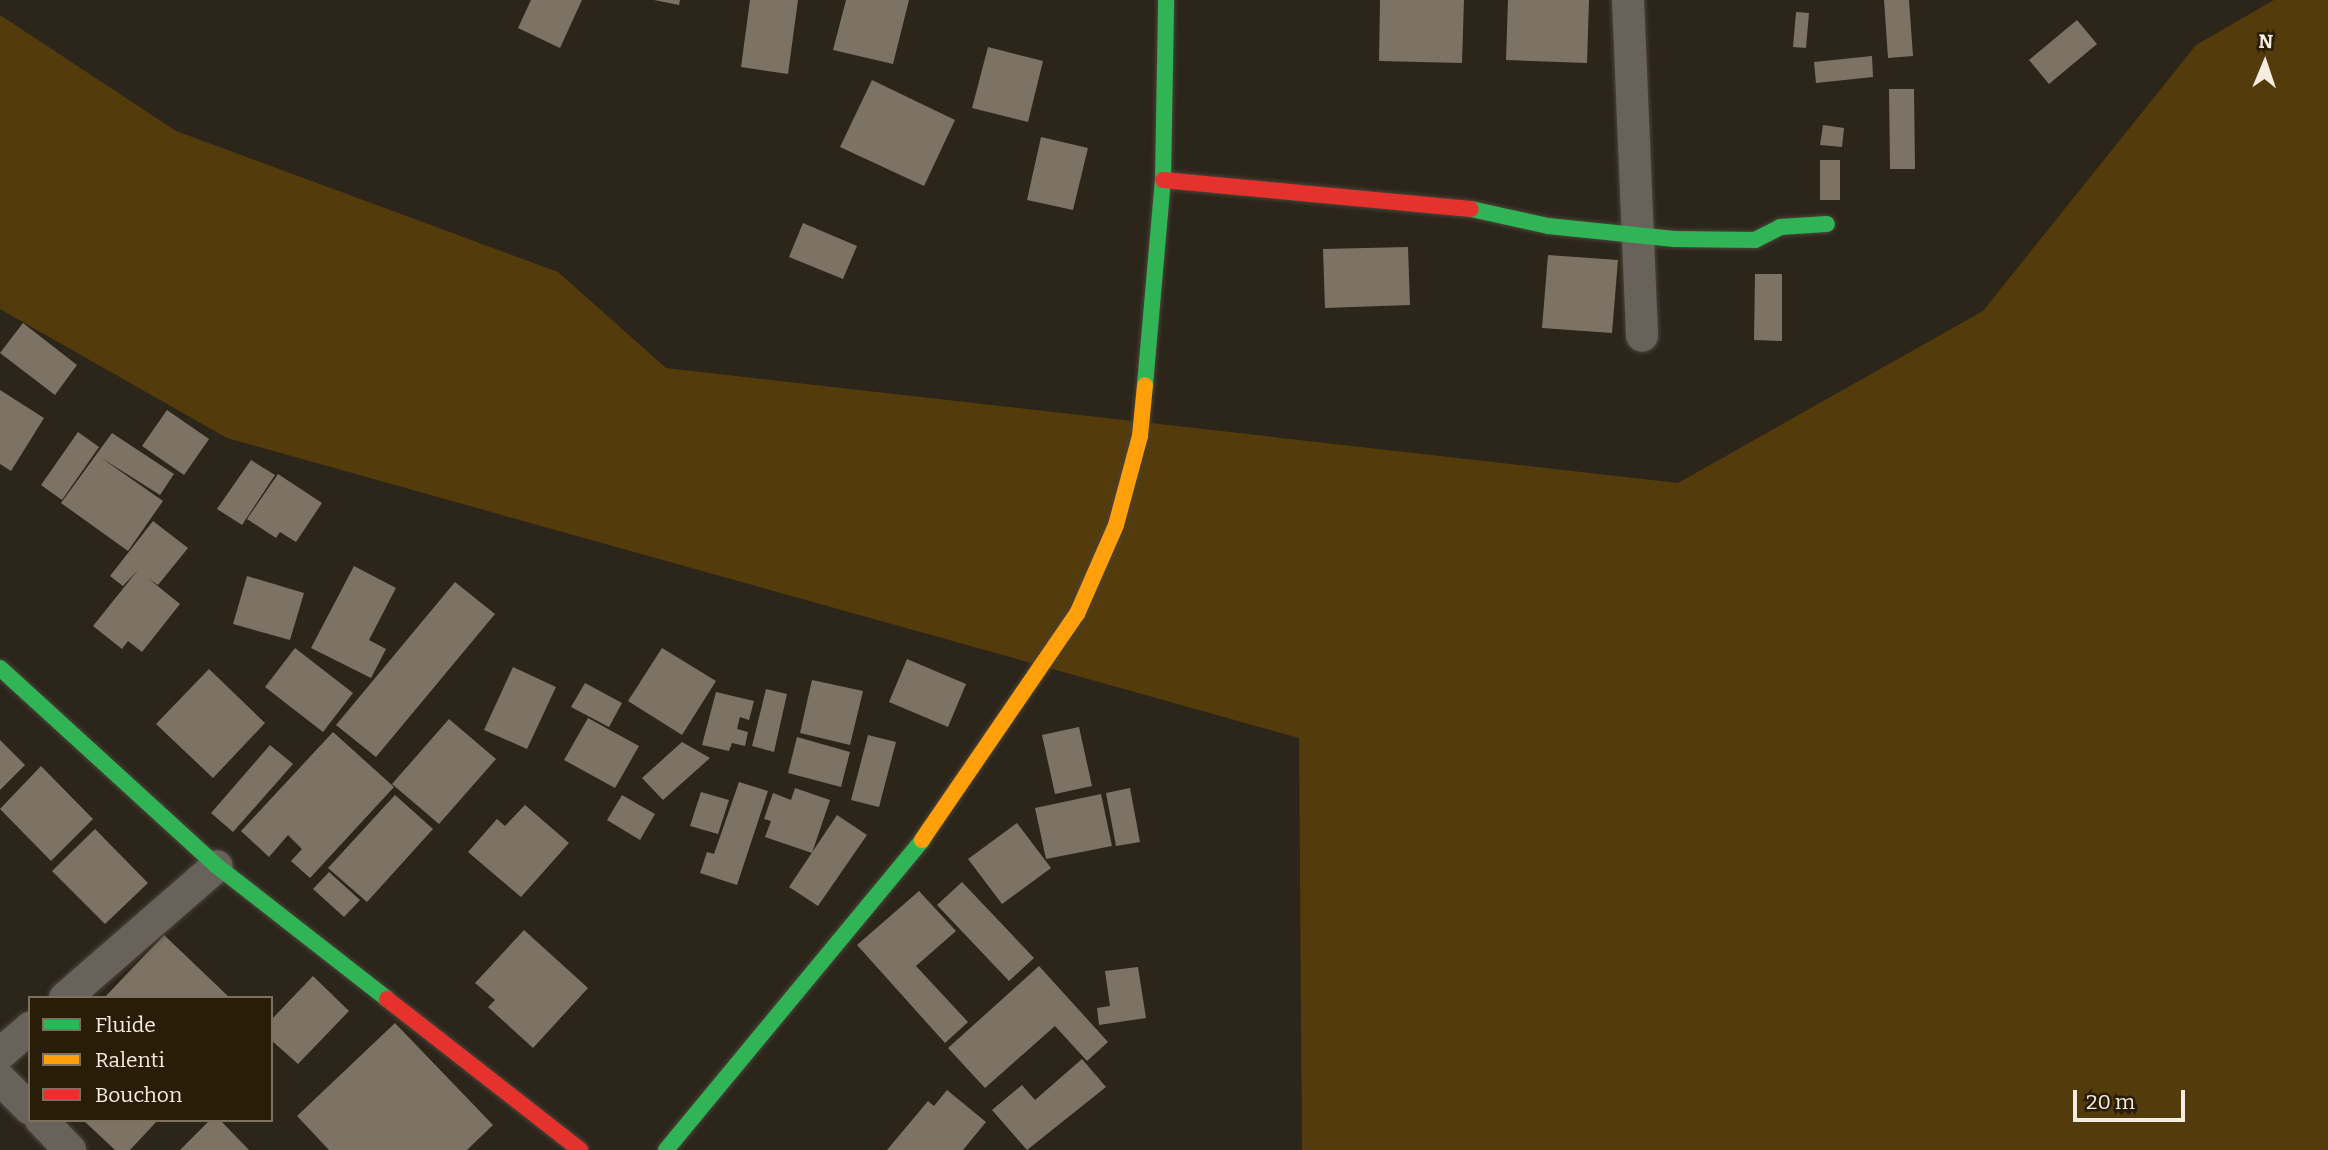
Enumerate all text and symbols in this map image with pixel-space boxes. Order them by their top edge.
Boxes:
north arrow [2230,28,2300,98]
text: N [2258,30,2273,53]
legend [28,996,273,1122]
text: Fluide [95,1012,156,1038]
text: Ralenti [95,1047,165,1073]
scale bar [2076,1076,2188,1120]
text: Bouchon [95,1082,182,1108]
text: 20 m [2086,1089,2135,1115]

